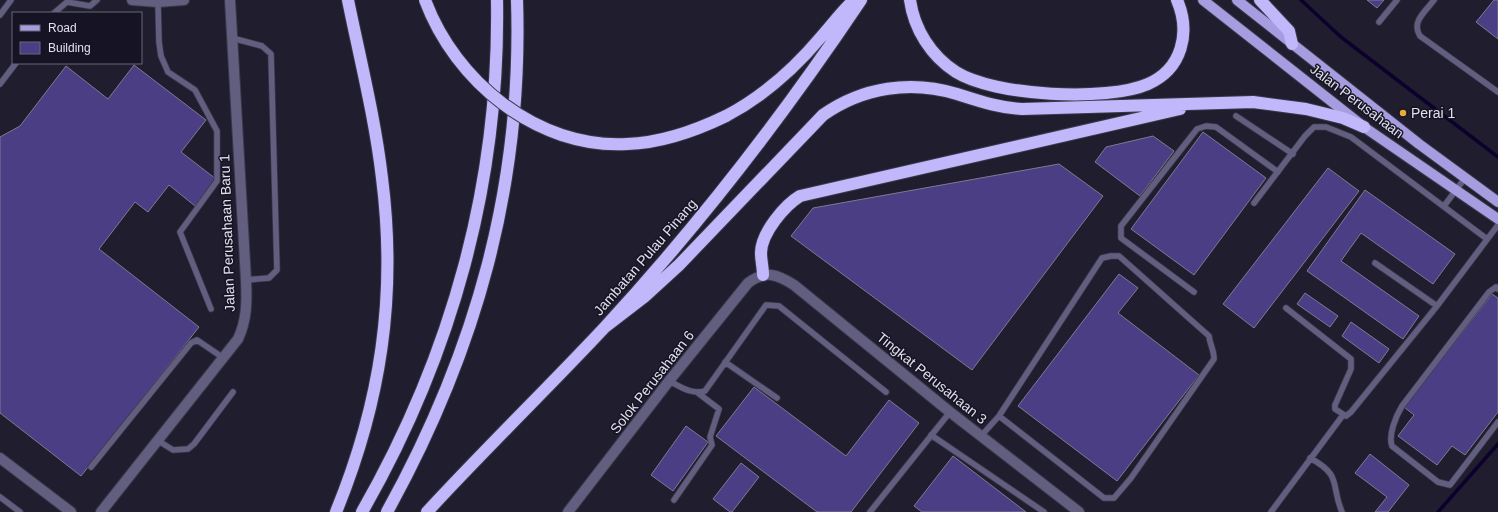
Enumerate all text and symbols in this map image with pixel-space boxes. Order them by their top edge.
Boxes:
legend [12,12,142,64]
text: Road [48,21,77,35]
text: Building [48,41,91,55]
street label: Jalan Perusahaan [1307,61,1407,141]
place label: Perai 1 [1411,105,1456,121]
marker: Perai 1 [1398,108,1408,118]
street label: Jalan Perusahaan Baru 1 [216,154,238,312]
street label: Jambatan Pulau Pinang [590,196,700,318]
street label: Solok Perusahaan 6 [607,327,697,437]
street label: Tingkat Perusahaan 3 [874,329,990,427]

